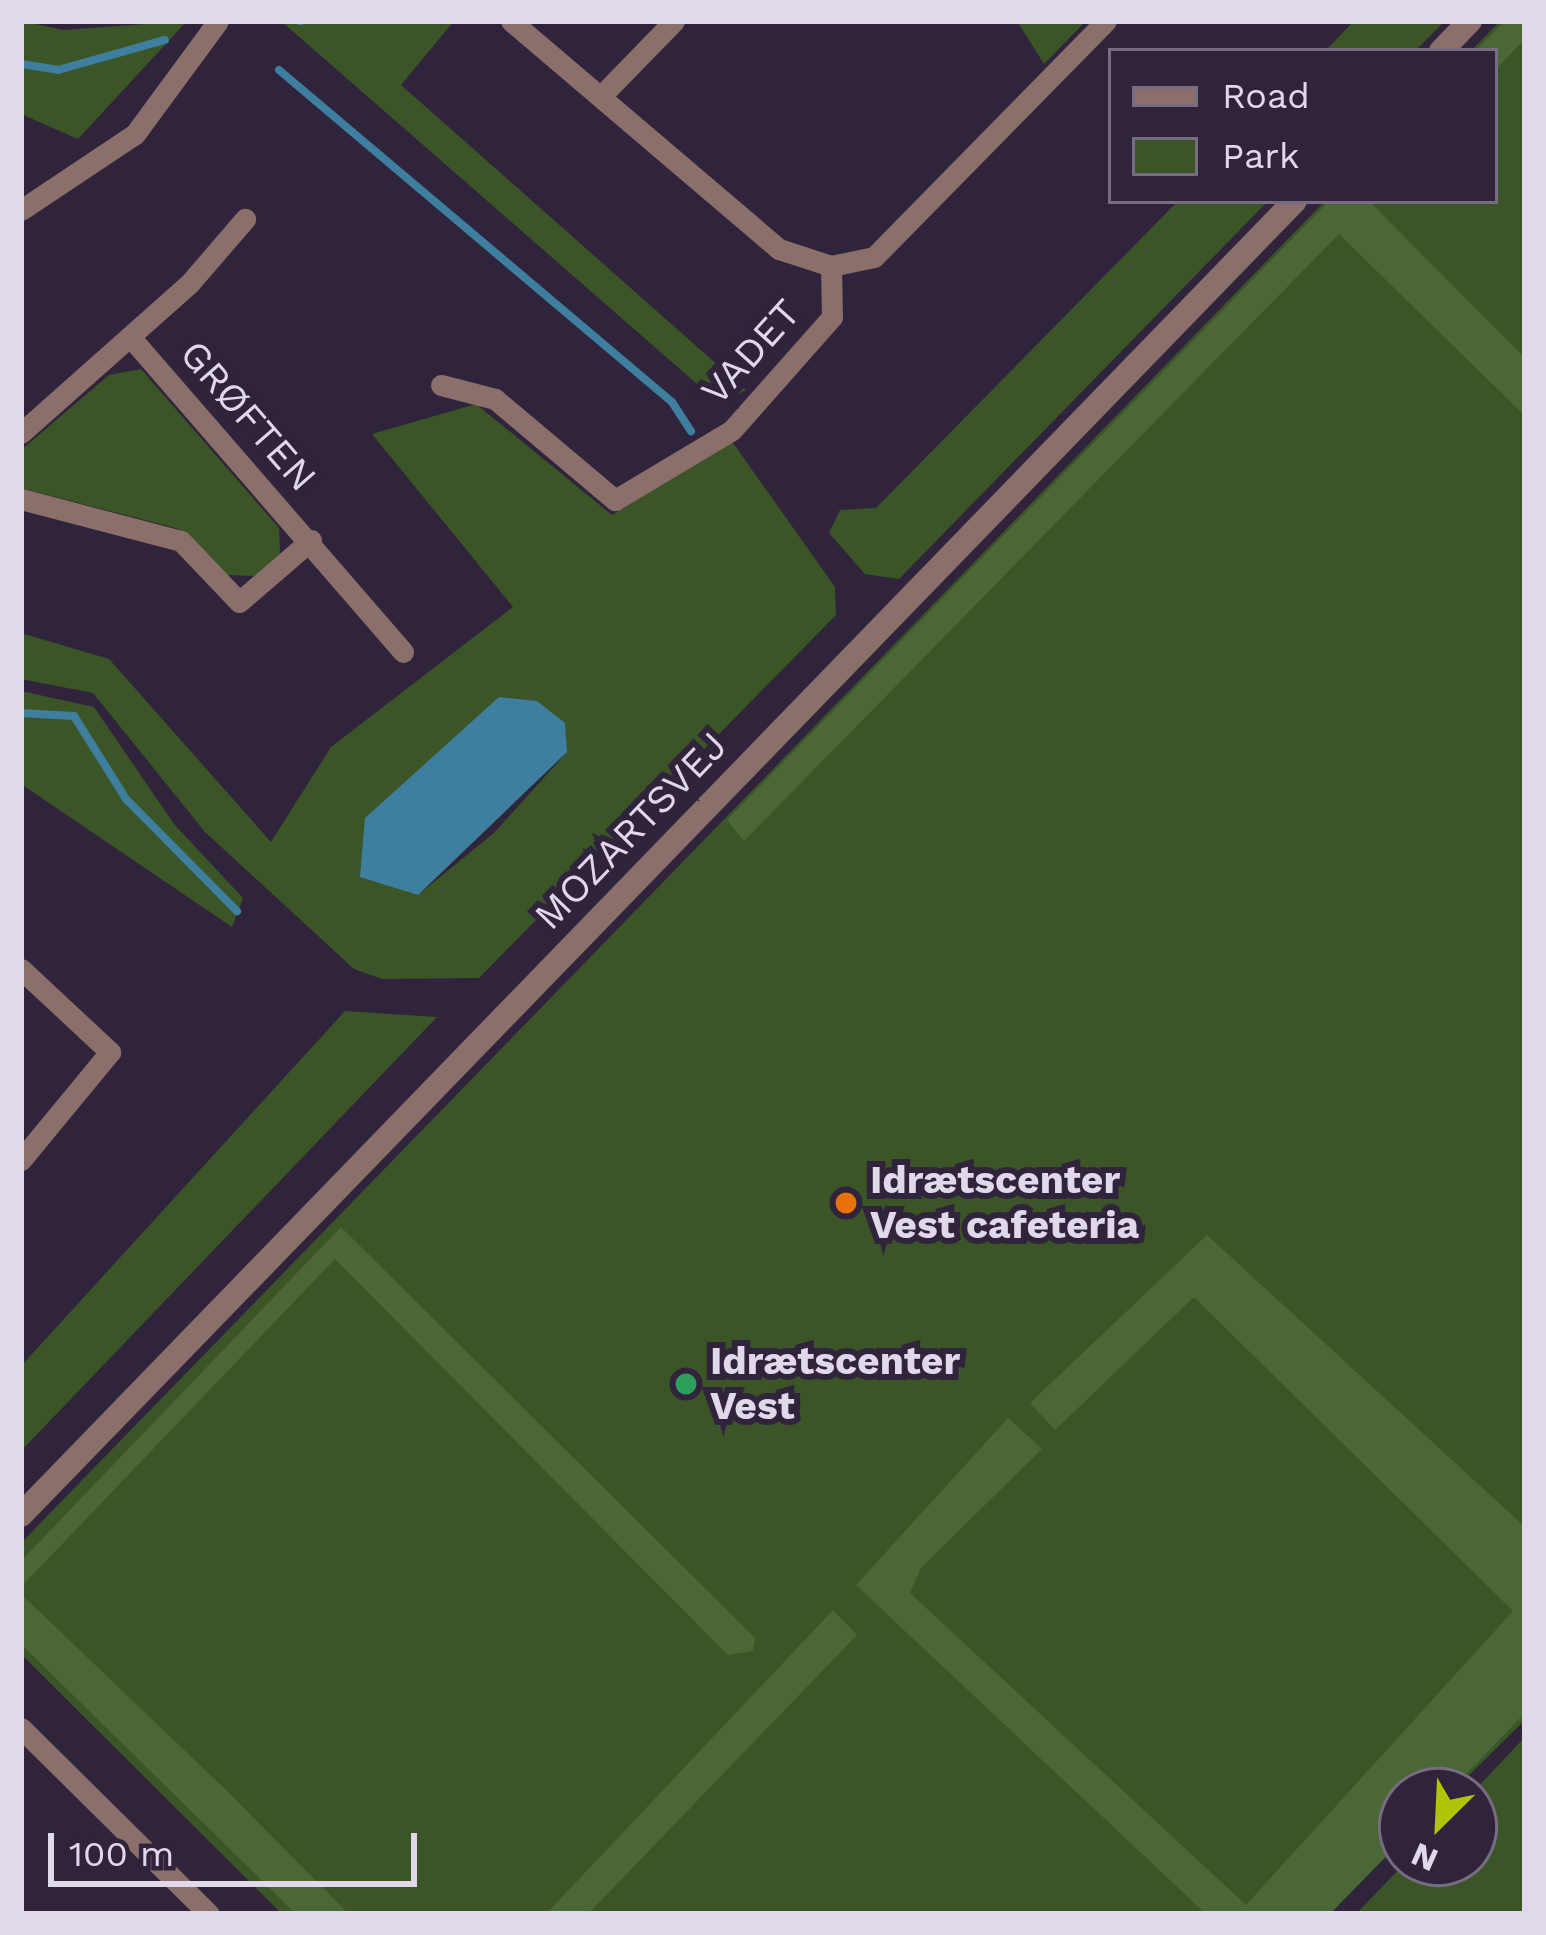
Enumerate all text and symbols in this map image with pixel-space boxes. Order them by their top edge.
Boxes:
legend [1108,48,1498,204]
text: Road [1222,75,1310,117]
text: Park [1222,135,1299,177]
street label: VADET [692,290,810,414]
street label: GRØFTEN [170,331,326,501]
street label: MOZARTSVEJ [525,723,737,939]
place label: Idrætscenter Vest cafeteria [870,1158,1139,1249]
marker: Idrætscenter Vest cafeteria [833,1190,859,1216]
place label: Idrætscenter Vest [710,1339,960,1430]
marker: Idrætscenter Vest [673,1371,699,1397]
north arrow [1378,1767,1498,1887]
scale bar [54,1809,423,1883]
text: 100 m [69,1833,174,1875]
text: N [1405,1835,1443,1880]

